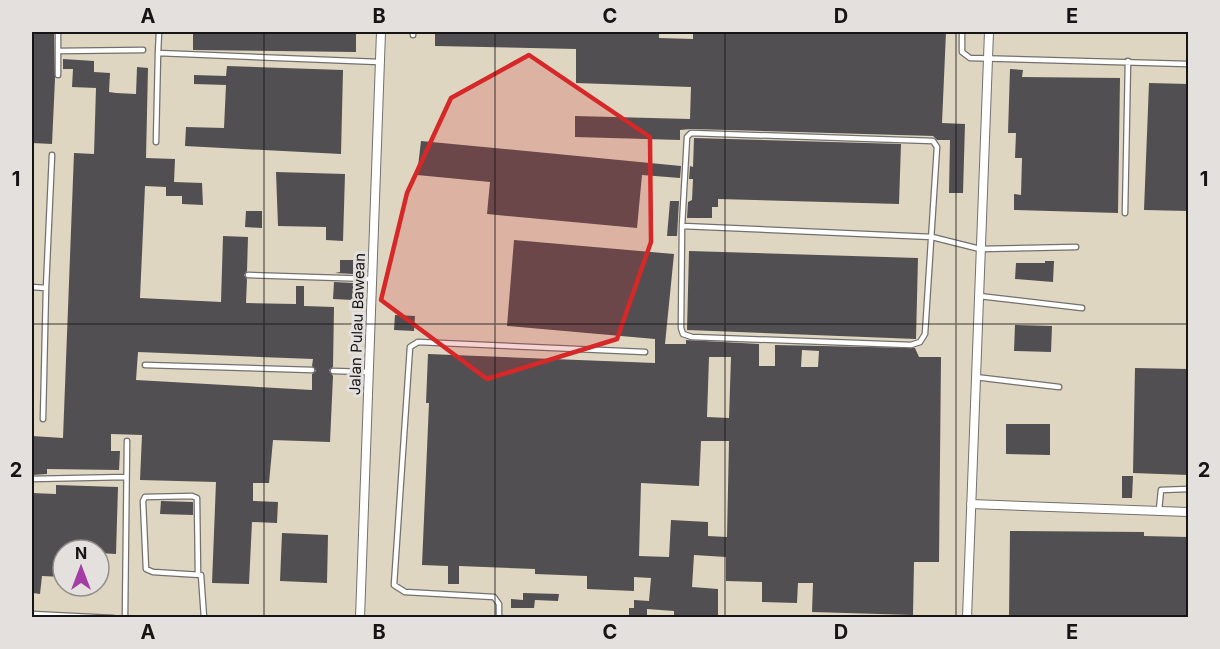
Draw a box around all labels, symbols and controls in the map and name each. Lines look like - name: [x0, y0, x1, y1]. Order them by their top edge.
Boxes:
- text: A: [141, 4, 156, 28]
- text: B: [372, 4, 386, 28]
- text: C: [603, 4, 617, 28]
- text: D: [834, 4, 848, 28]
- text: E: [1066, 4, 1078, 28]
- text: 1: [12, 167, 20, 191]
- text: 1: [1200, 167, 1208, 191]
- street label: Jalan Pulau Bawean: [345, 253, 369, 395]
- text: 2: [10, 458, 22, 482]
- text: 2: [1198, 458, 1210, 482]
- north arrow: [51, 538, 111, 598]
- text: N: [75, 543, 87, 563]
- text: A: [141, 620, 156, 644]
- text: B: [372, 620, 386, 644]
- text: C: [603, 620, 617, 644]
- text: D: [834, 620, 848, 644]
- text: E: [1066, 620, 1078, 644]

